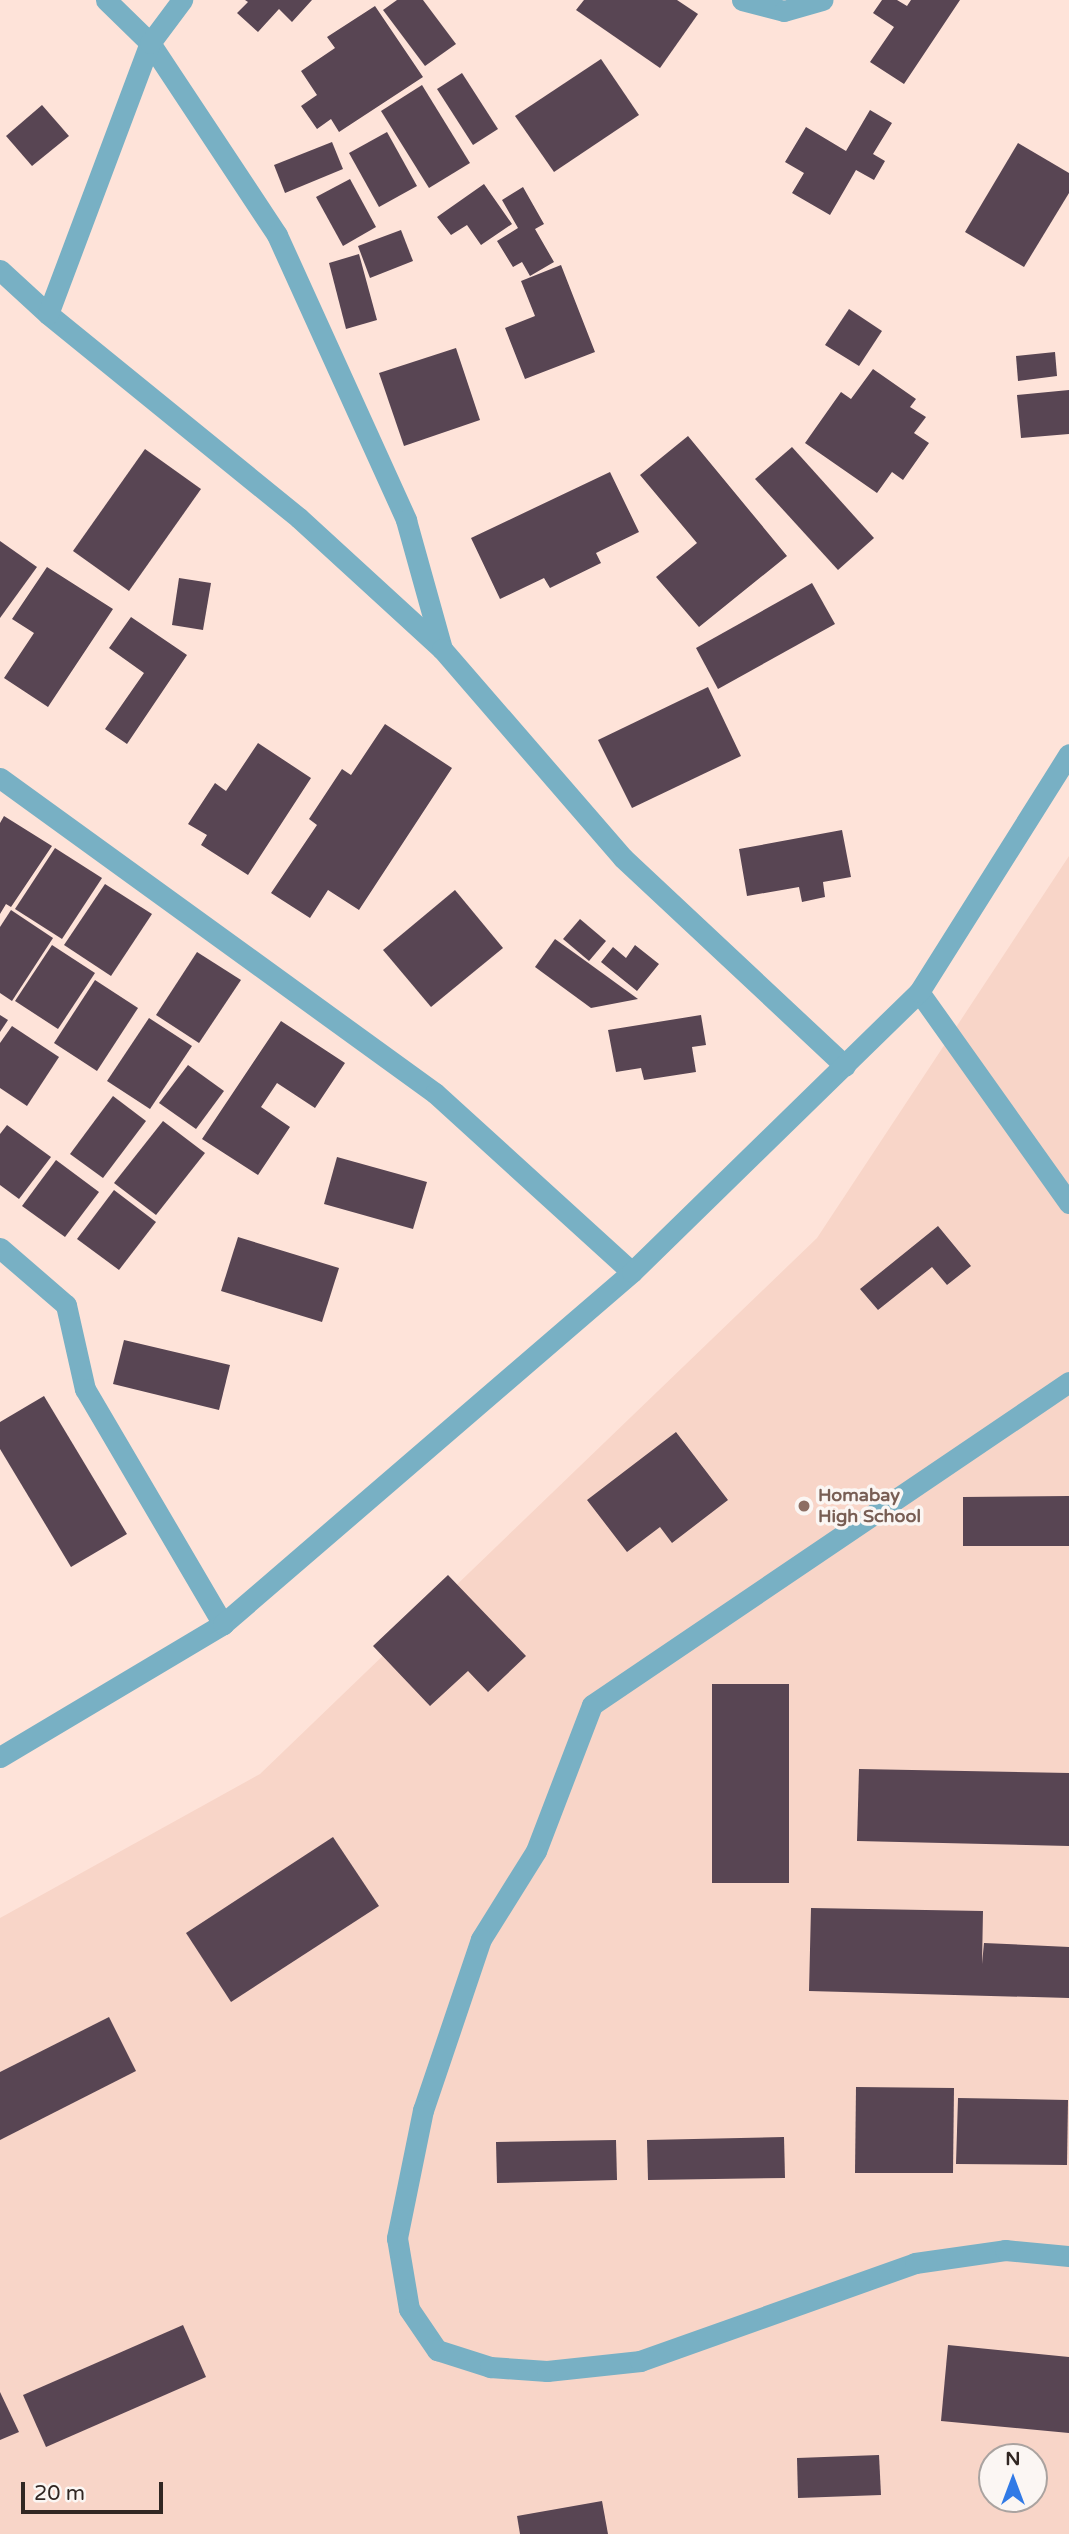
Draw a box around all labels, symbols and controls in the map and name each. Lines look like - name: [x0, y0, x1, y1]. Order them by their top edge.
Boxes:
- place label: Homabay High School: [818, 1485, 921, 1528]
- marker: Homabay High School: [796, 1498, 812, 1514]
- north arrow: [978, 2443, 1048, 2513]
- text: N: [1005, 2448, 1021, 2470]
- scale bar: [24, 2468, 166, 2512]
- text: 20 m: [34, 2481, 85, 2506]

